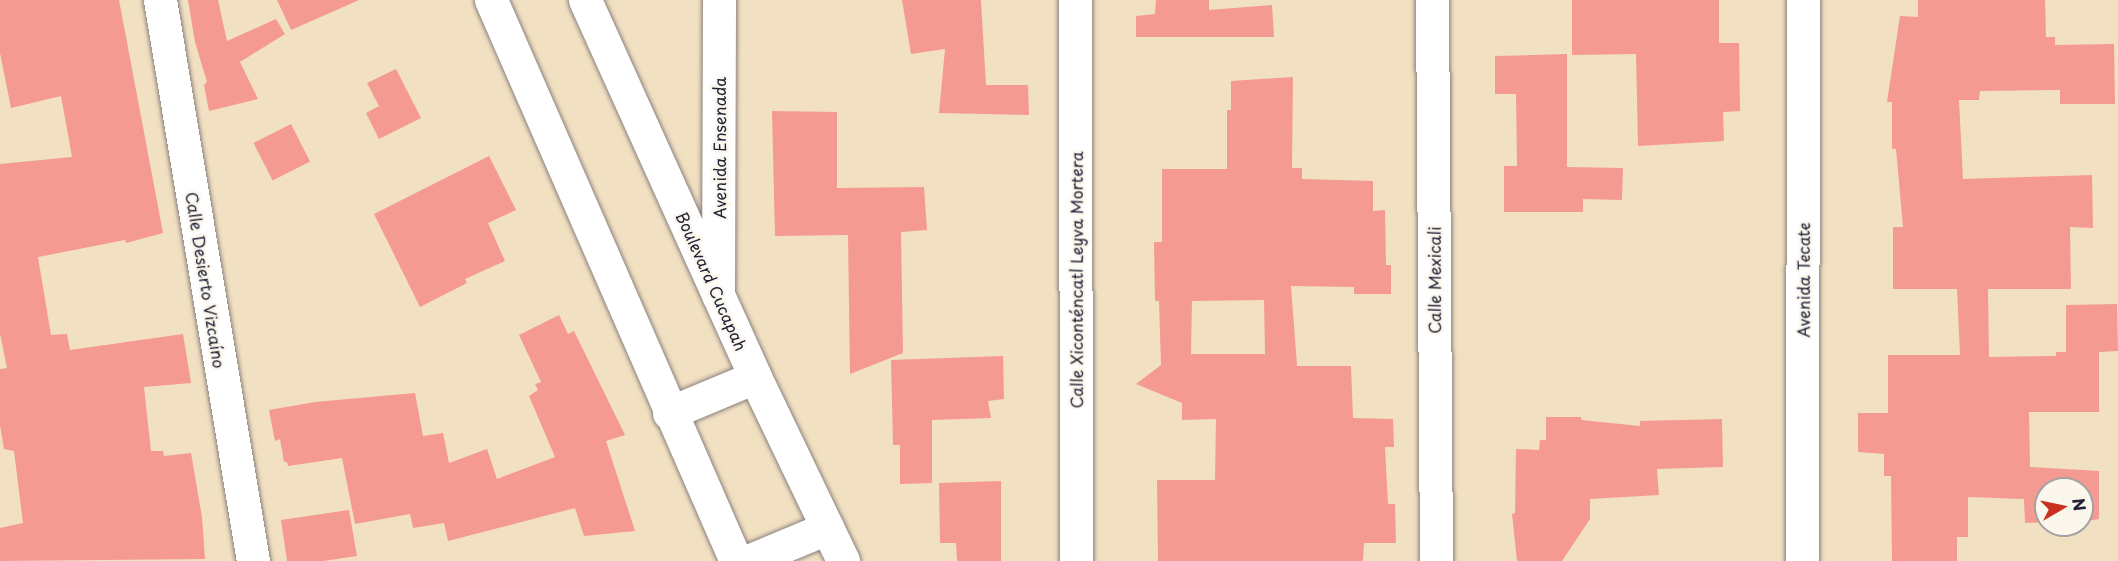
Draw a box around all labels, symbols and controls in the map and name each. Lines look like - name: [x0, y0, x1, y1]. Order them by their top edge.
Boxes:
- street label: Avenida Ensenada: [709, 77, 729, 219]
- street label: Calle Xiconténcatl Leyva Mortera: [1066, 151, 1086, 409]
- street label: Calle Desierto Vizcaíno: [183, 191, 229, 369]
- street label: Boulevard Cucapah: [673, 209, 751, 353]
- street label: Avenida Tecate: [1793, 222, 1813, 338]
- street label: Calle Mexicali: [1424, 226, 1444, 334]
- north arrow: [2034, 477, 2094, 537]
- text: N: [2067, 496, 2093, 513]

